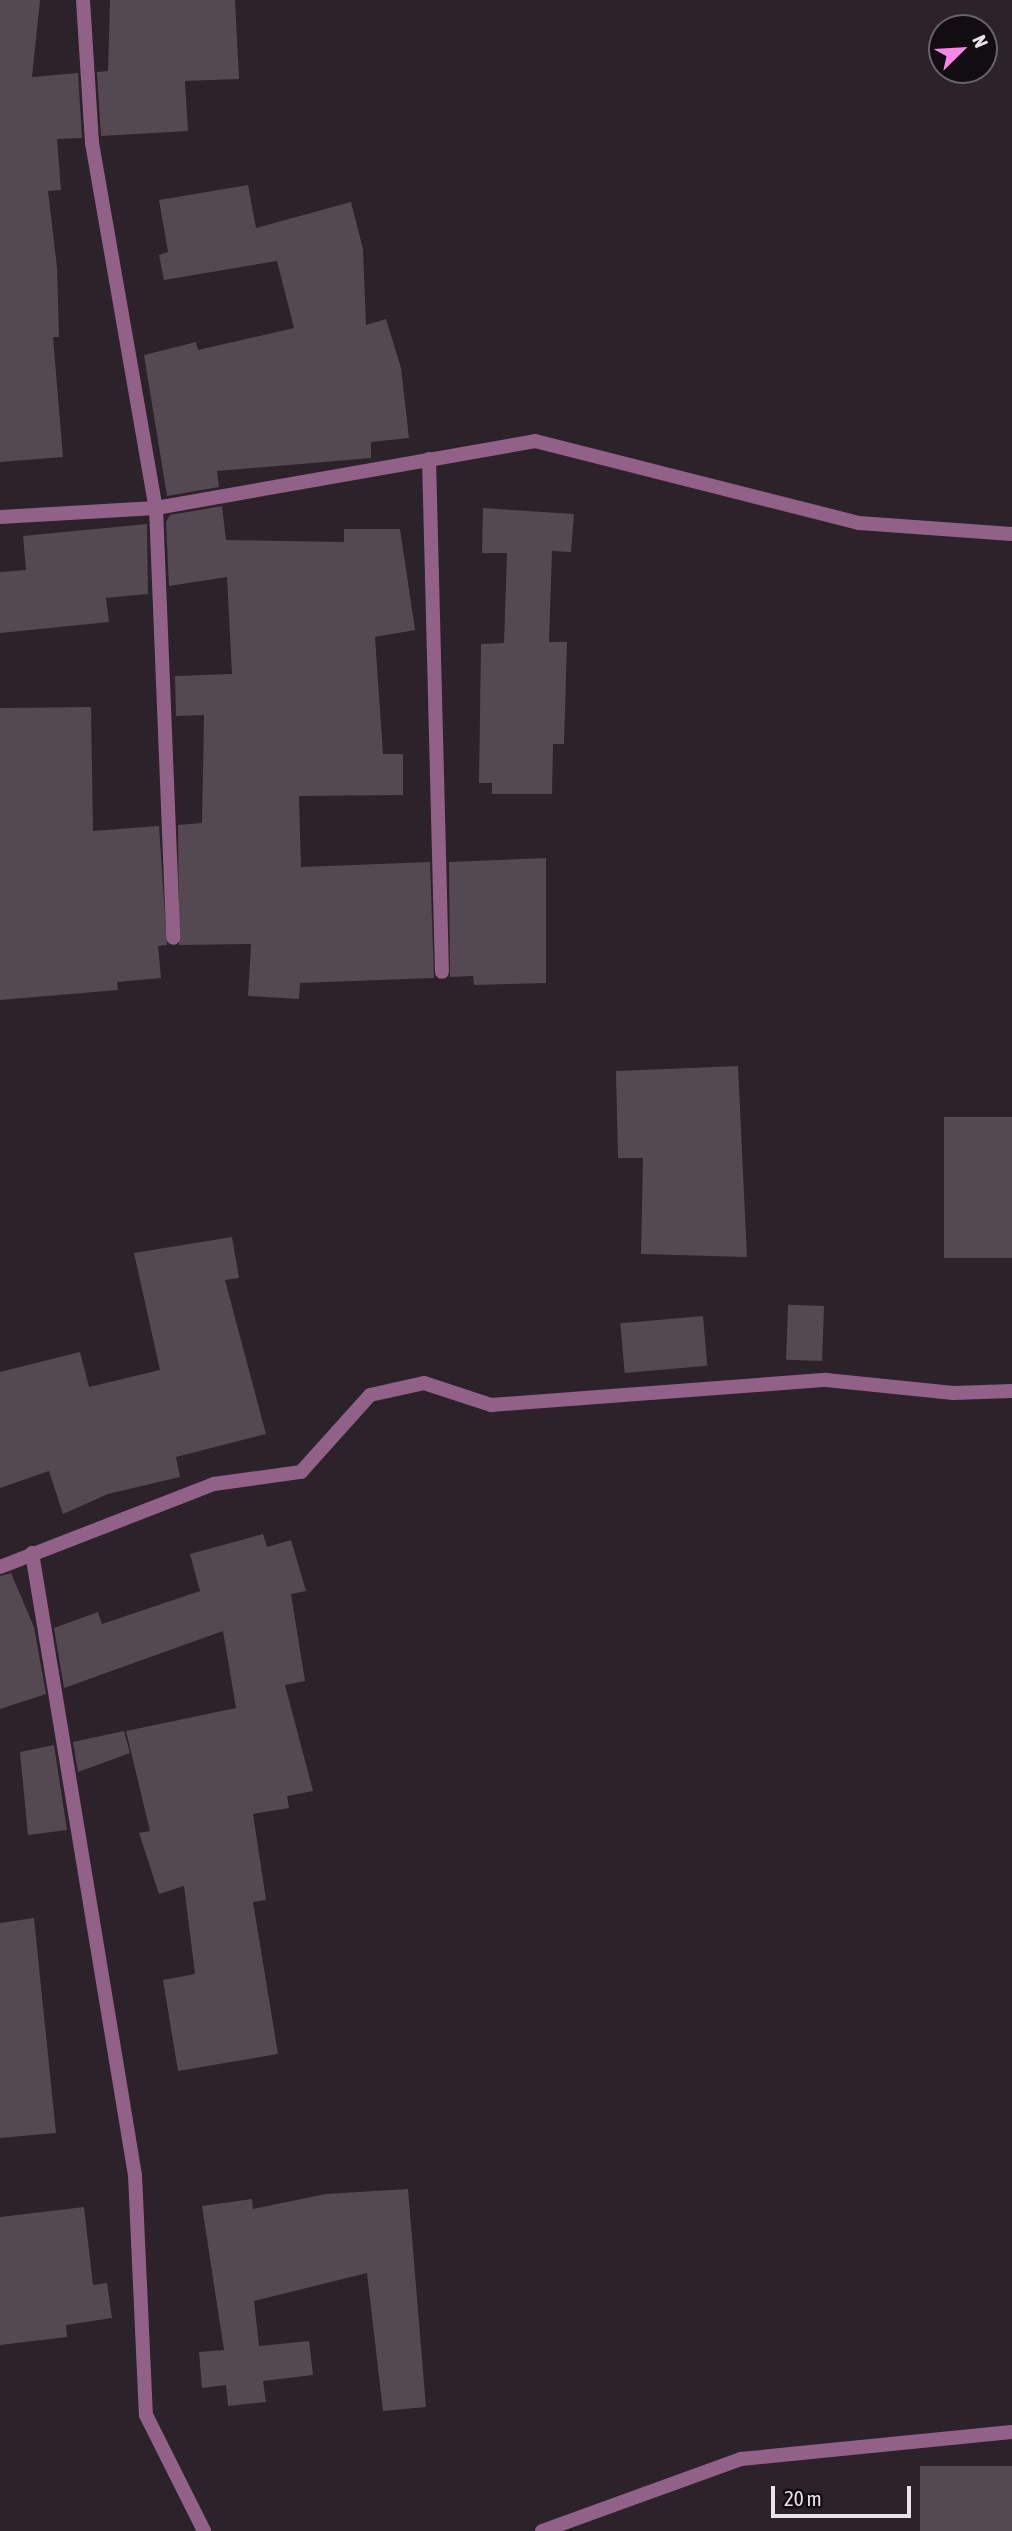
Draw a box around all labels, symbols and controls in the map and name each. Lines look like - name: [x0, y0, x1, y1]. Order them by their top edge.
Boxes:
- north arrow: [928, 14, 998, 84]
- text: N: [968, 32, 993, 51]
- scale bar: [774, 2472, 914, 2516]
- text: 20 m: [784, 2486, 822, 2510]

